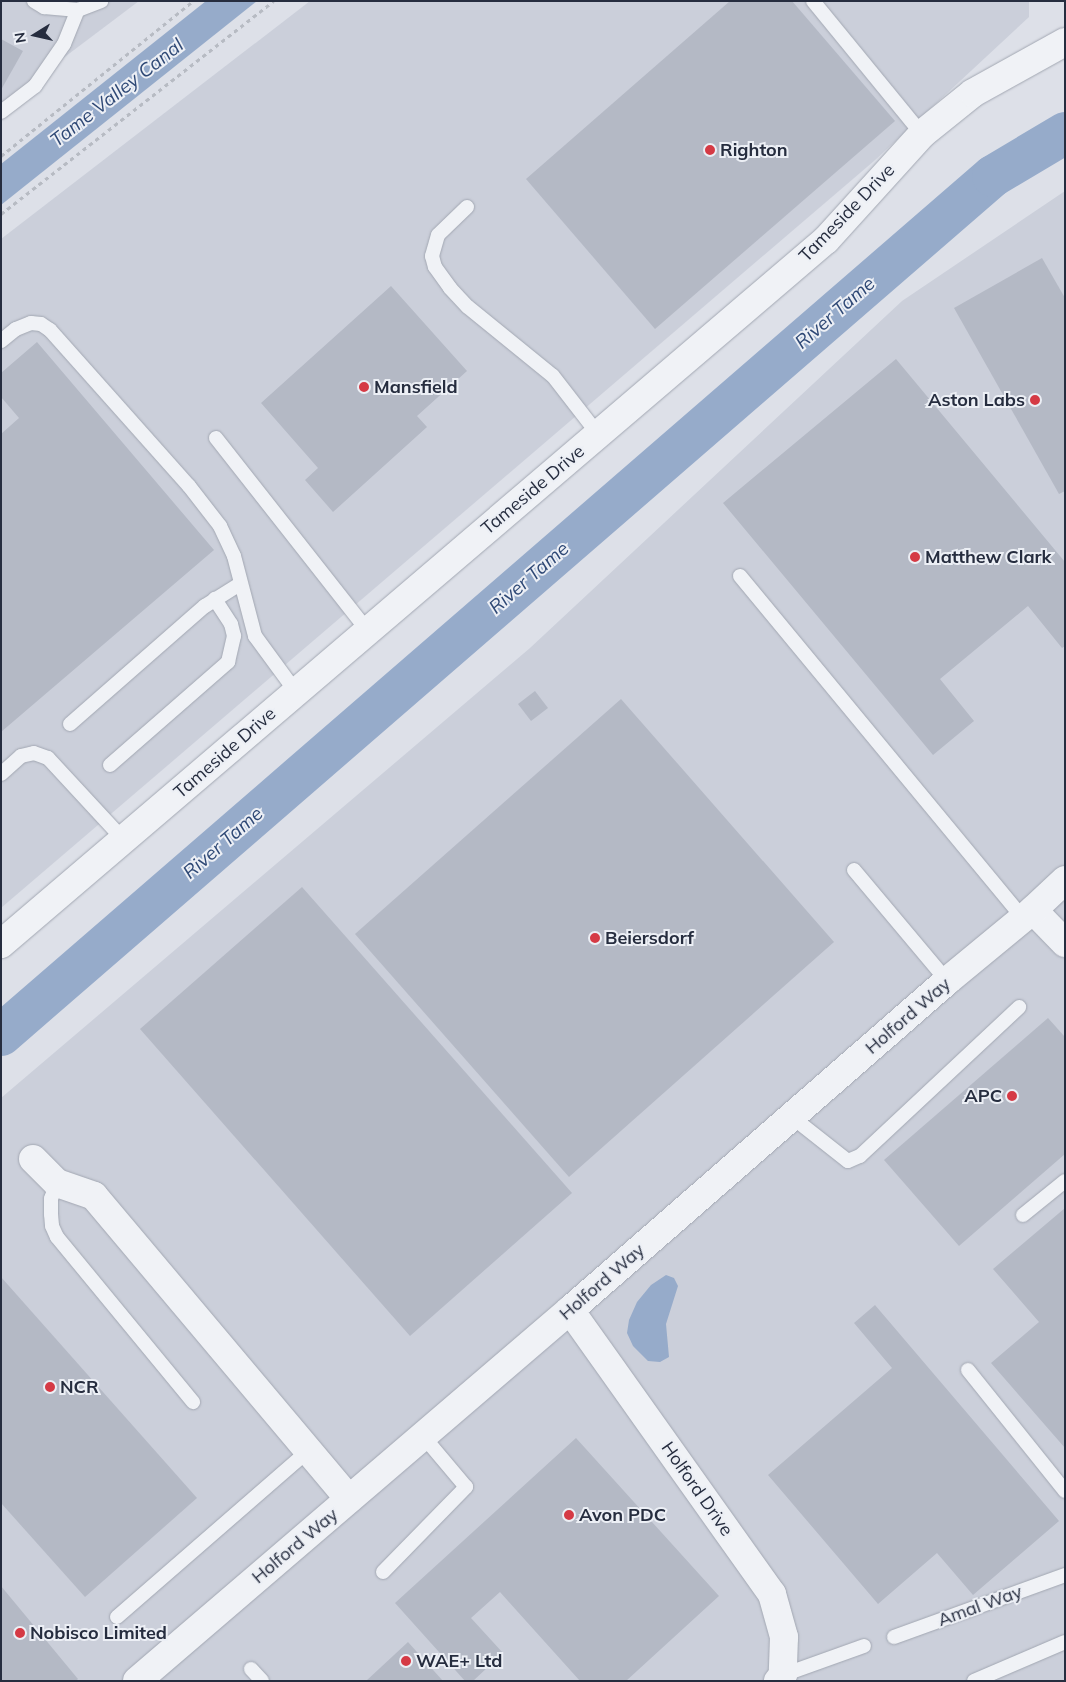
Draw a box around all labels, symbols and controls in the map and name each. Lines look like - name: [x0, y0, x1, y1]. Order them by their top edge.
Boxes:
- north arrow: [10, 10, 60, 60]
- text: N: [10, 31, 30, 44]
- water label: Tame Valley Canal: [46, 34, 188, 152]
- place label: Righton: [720, 139, 788, 161]
- marker: Righton: [704, 144, 716, 156]
- street label: Tameside Drive: [795, 160, 899, 266]
- water label: River Tame: [790, 272, 880, 354]
- place label: Mansfield: [374, 376, 458, 398]
- marker: Mansfield: [358, 381, 370, 393]
- place label: Aston Labs: [928, 389, 1025, 411]
- marker: Aston Labs: [1029, 394, 1041, 406]
- street label: Tameside Drive: [477, 441, 589, 539]
- water label: River Tame: [484, 537, 574, 619]
- place label: Matthew Clark: [925, 546, 1052, 568]
- marker: Matthew Clark: [909, 551, 921, 563]
- street label: Tameside Drive: [170, 703, 280, 803]
- water label: River Tame: [178, 802, 268, 884]
- place label: Beiersdorf: [605, 927, 694, 949]
- marker: Beiersdorf: [589, 932, 601, 944]
- street label: Holford Way: [861, 973, 955, 1059]
- place label: APC: [964, 1085, 1002, 1107]
- marker: APC: [1006, 1090, 1018, 1102]
- street label: Holford Way: [555, 1239, 649, 1325]
- place label: NCR: [60, 1376, 99, 1398]
- marker: NCR: [44, 1381, 56, 1393]
- street label: Holford Drive: [657, 1438, 737, 1540]
- street label: Holford Way: [248, 1504, 342, 1588]
- place label: Avon PDC: [579, 1504, 666, 1526]
- marker: Avon PDC: [563, 1509, 575, 1521]
- street label: Amal Way: [935, 1581, 1025, 1631]
- place label: Nobisco Limited: [30, 1622, 167, 1644]
- marker: Nobisco Limited: [14, 1627, 26, 1639]
- place label: WAE+ Ltd: [416, 1650, 502, 1672]
- marker: WAE+ Ltd: [400, 1655, 412, 1667]

